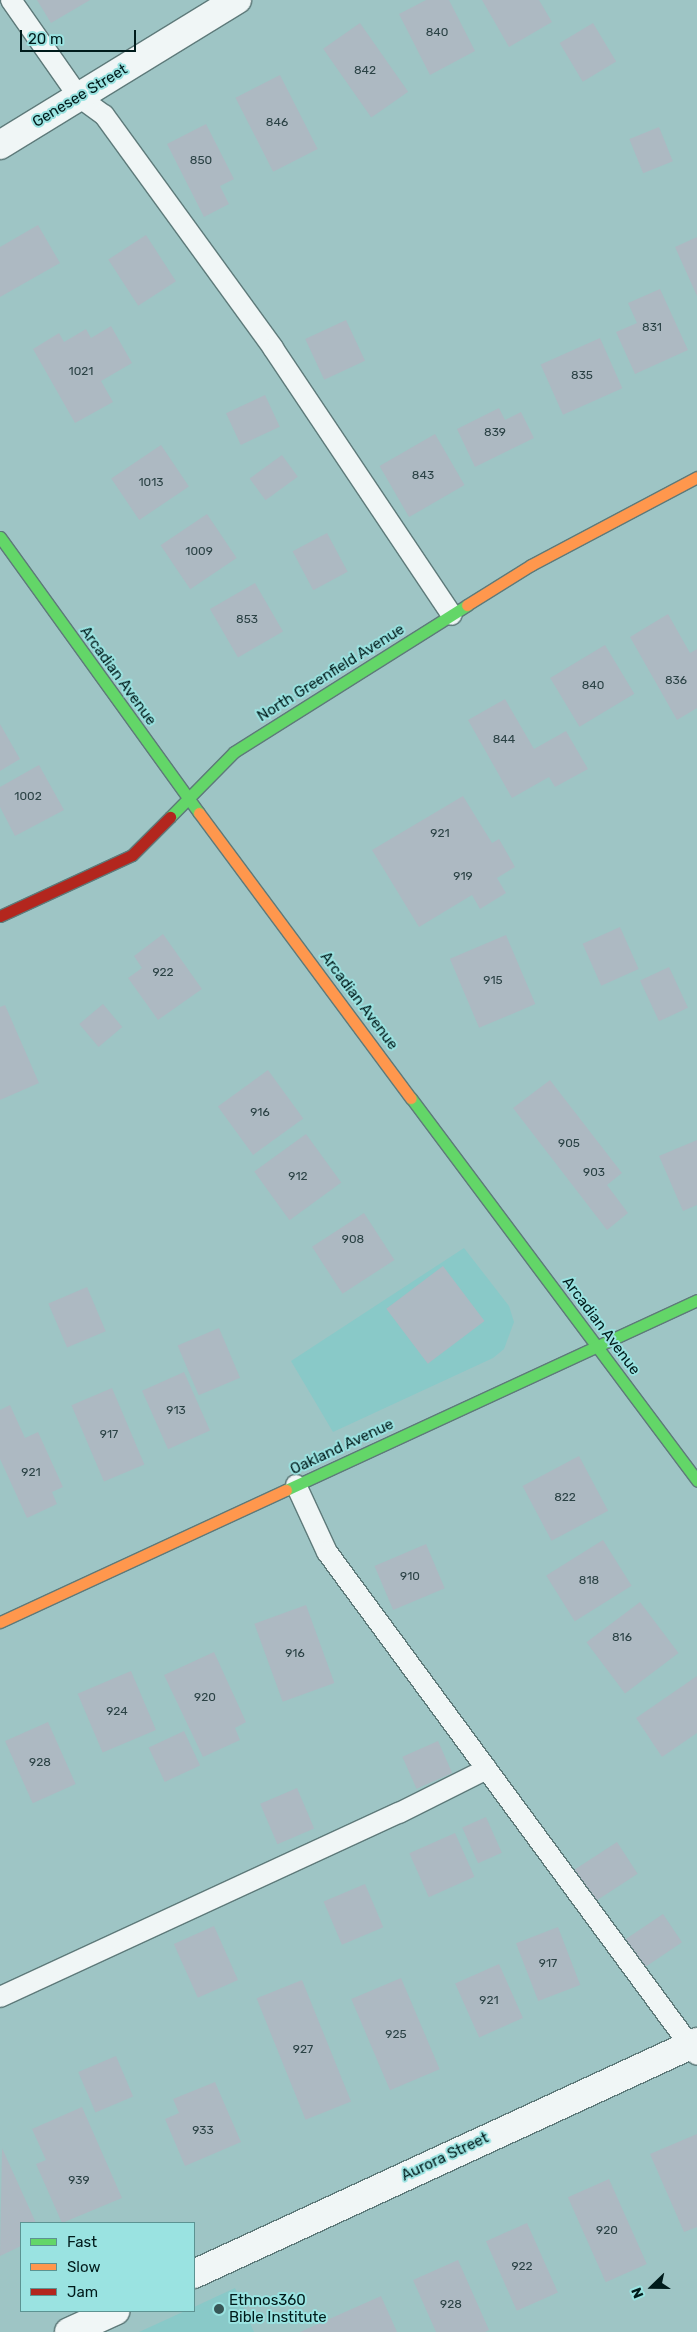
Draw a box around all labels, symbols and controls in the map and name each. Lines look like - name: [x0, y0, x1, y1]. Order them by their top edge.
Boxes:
- scale bar: [22, 20, 139, 52]
- house number: 840: [426, 26, 448, 40]
- text: 20 m: [28, 30, 63, 48]
- street label: Genesee Street: [29, 61, 131, 131]
- house number: 842: [354, 64, 376, 78]
- house number: 846: [266, 116, 288, 130]
- house number: 850: [190, 154, 212, 168]
- house number: 831: [642, 321, 662, 335]
- house number: 1021: [69, 365, 93, 379]
- house number: 835: [571, 369, 593, 383]
- house number: 839: [484, 426, 506, 440]
- house number: 843: [412, 469, 434, 483]
- house number: 1013: [138, 476, 164, 490]
- house number: 1009: [185, 545, 213, 559]
- house number: 853: [236, 613, 258, 627]
- street label: North Greenfield Avenue: [254, 620, 408, 726]
- street label: Arcadian Avenue: [76, 623, 160, 729]
- house number: 836: [665, 674, 687, 688]
- house number: 840: [582, 679, 604, 693]
- house number: 844: [493, 733, 515, 747]
- house number: 1002: [14, 790, 42, 804]
- house number: 921: [430, 827, 450, 841]
- house number: 919: [453, 870, 473, 884]
- street label: Arcadian Avenue: [316, 948, 402, 1054]
- house number: 922: [152, 966, 174, 980]
- house number: 915: [483, 974, 503, 988]
- house number: 916: [250, 1106, 270, 1120]
- house number: 905: [558, 1137, 580, 1151]
- house number: 903: [583, 1166, 605, 1180]
- house number: 912: [288, 1170, 308, 1184]
- house number: 908: [342, 1233, 364, 1247]
- street label: Arcadian Avenue: [558, 1273, 644, 1379]
- house number: 913: [166, 1404, 186, 1418]
- street label: Oakland Avenue: [287, 1415, 397, 1479]
- house number: 917: [100, 1428, 118, 1442]
- house number: 921: [21, 1466, 41, 1480]
- house number: 822: [554, 1491, 576, 1505]
- house number: 910: [400, 1570, 420, 1584]
- house number: 818: [579, 1574, 599, 1588]
- house number: 816: [612, 1631, 632, 1645]
- house number: 916: [285, 1647, 305, 1661]
- house number: 920: [194, 1691, 216, 1705]
- house number: 924: [106, 1705, 128, 1719]
- house number: 928: [29, 1756, 51, 1770]
- house number: 917: [539, 1957, 557, 1971]
- house number: 921: [479, 1994, 499, 2008]
- house number: 925: [385, 2028, 407, 2042]
- house number: 927: [293, 2043, 313, 2057]
- house number: 933: [192, 2124, 214, 2138]
- street label: Aurora Street: [399, 2129, 491, 2185]
- house number: 939: [68, 2174, 90, 2188]
- legend: [20, 2222, 195, 2312]
- house number: 920: [596, 2224, 618, 2238]
- text: Fast: [67, 2233, 97, 2251]
- text: Slow: [67, 2258, 100, 2276]
- house number: 922: [511, 2260, 533, 2274]
- north arrow: [627, 2262, 677, 2312]
- text: Jam: [67, 2283, 98, 2301]
- text: N: [628, 2285, 647, 2301]
- place label: Ethnos360 Bible Institute: [229, 2291, 327, 2326]
- house number: 928: [440, 2298, 462, 2312]
- marker: Ethnos360 Bible Institute: [213, 2303, 225, 2315]

